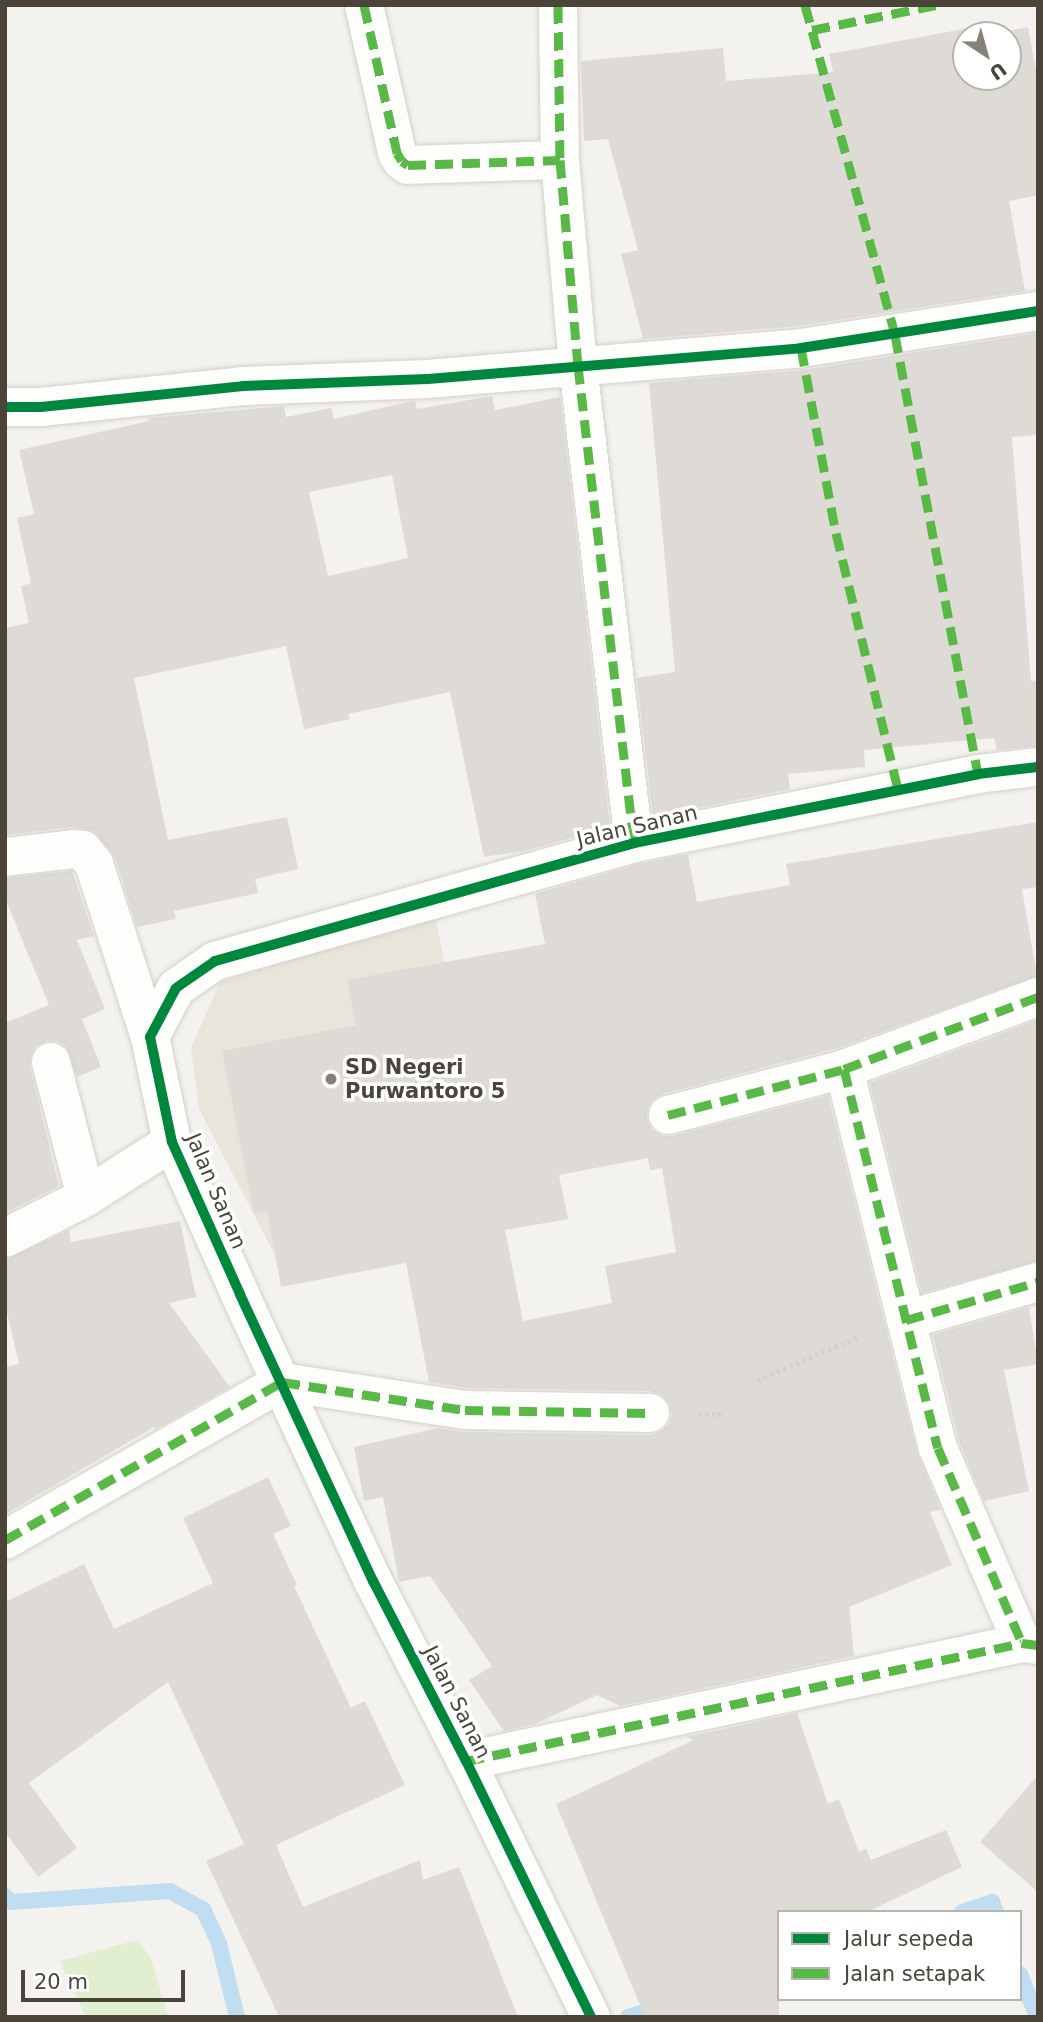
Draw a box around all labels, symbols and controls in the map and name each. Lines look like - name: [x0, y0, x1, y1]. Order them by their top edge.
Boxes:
- north arrow: [952, 21, 1022, 91]
- text: U: [985, 58, 1011, 85]
- street label: Jalan Sanan: [574, 800, 700, 852]
- place label: SD Negeri Purwantoro 5: [345, 1054, 505, 1104]
- marker: SD Negeri Purwantoro 5: [323, 1071, 339, 1087]
- street label: Jalan Sanan: [180, 1129, 252, 1253]
- street label: Jalan Sanan: [418, 1641, 496, 1763]
- legend: [777, 1910, 1022, 2001]
- text: Jalur sepeda: [844, 1927, 974, 1951]
- scale bar: [24, 1955, 189, 1999]
- text: Jalan setapak: [844, 1962, 985, 1986]
- text: 20 m: [34, 1970, 88, 1994]

